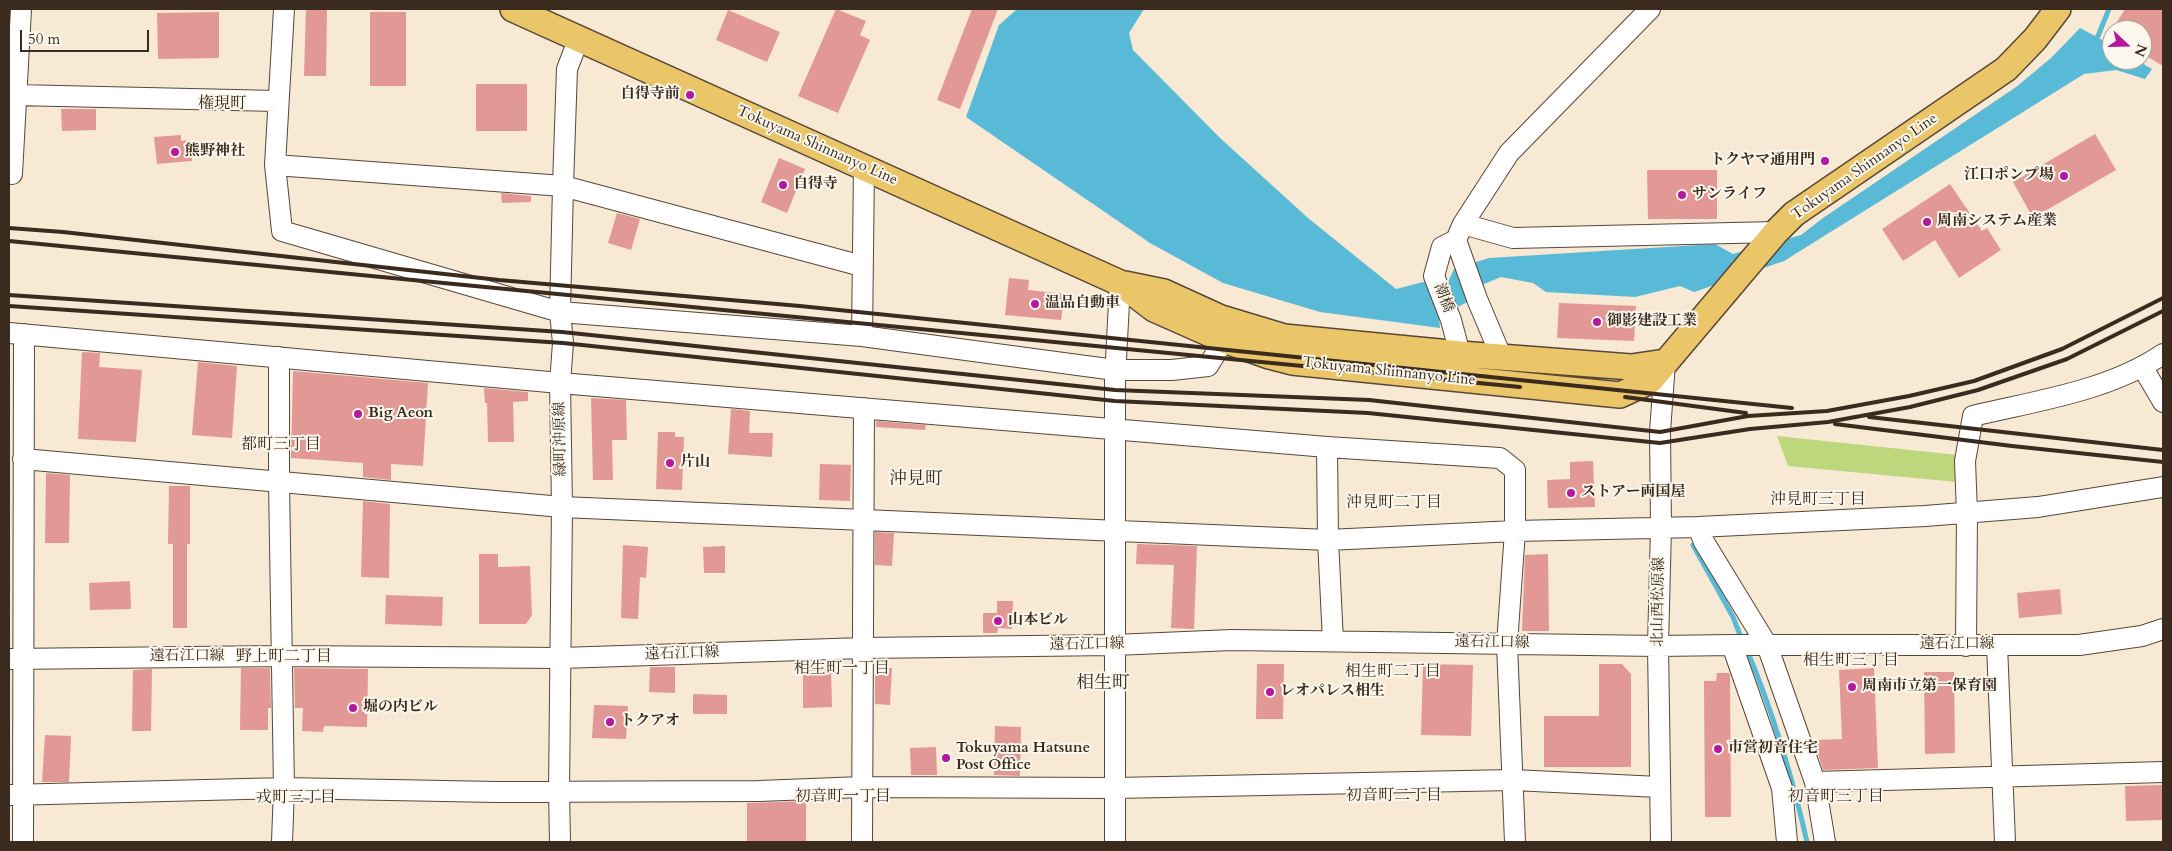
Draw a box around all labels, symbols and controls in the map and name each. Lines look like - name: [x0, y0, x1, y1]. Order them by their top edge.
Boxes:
- scale bar: [22, 20, 151, 52]
- north arrow: [2102, 20, 2152, 70]
- text: 50 m: [28, 29, 60, 49]
- text: N: [2129, 41, 2152, 59]
- place label: 自得寺前: [620, 86, 680, 104]
- marker: 自得寺前: [684, 89, 696, 101]
- district label: 権現町: [198, 94, 246, 114]
- street label: Tokuyama Shinnanyo Line: [734, 102, 900, 190]
- street label: Tokuyama Shinnanyo Line: [1789, 110, 1941, 224]
- place label: 熊野神社: [185, 143, 245, 161]
- marker: 熊野神社: [169, 146, 181, 158]
- place label: トクヤマ通用門: [1710, 152, 1815, 170]
- marker: トクヤマ通用門: [1819, 155, 1831, 167]
- place label: 江口ポンプ場: [1964, 167, 2054, 185]
- marker: 江口ポンプ場: [2058, 170, 2070, 182]
- place label: 自得寺: [793, 176, 838, 194]
- marker: 自得寺: [777, 179, 789, 191]
- place label: サンライフ: [1692, 186, 1767, 204]
- marker: サンライフ: [1676, 189, 1688, 201]
- place label: 周南システム産業: [1937, 213, 2057, 231]
- marker: 周南システム産業: [1921, 216, 1933, 228]
- street label: 潮橋: [1429, 281, 1457, 315]
- place label: 温品自動車: [1045, 295, 1120, 313]
- marker: 温品自動車: [1029, 298, 1041, 310]
- place label: 御影建設工業: [1607, 313, 1697, 331]
- marker: 御影建設工業: [1591, 316, 1603, 328]
- street label: Tokuyama Shinnanyo Line: [1302, 354, 1476, 390]
- street label: 緑町沖原線: [551, 401, 571, 477]
- place label: Big Aeon: [368, 405, 433, 423]
- marker: Big Aeon: [352, 408, 364, 420]
- district label: 都町三丁目: [241, 435, 321, 455]
- place label: 片山: [680, 454, 710, 472]
- marker: 片山: [664, 457, 676, 469]
- district label: 沖見町: [889, 469, 943, 491]
- place label: ストアー両国屋: [1581, 484, 1686, 502]
- marker: ストアー両国屋: [1565, 487, 1577, 499]
- district label: 沖見町三丁目: [1770, 490, 1866, 510]
- district label: 沖見町二丁目: [1346, 493, 1442, 513]
- street label: 北山西松原線: [1649, 557, 1669, 647]
- place label: 山本ビル: [1008, 612, 1068, 630]
- marker: 山本ビル: [992, 615, 1004, 627]
- street label: 遠石江口線: [1454, 633, 1530, 653]
- street label: 遠石江口線: [1049, 635, 1125, 655]
- street label: 遠石江口線: [1920, 636, 1994, 654]
- street label: 遠石江口線: [644, 644, 720, 664]
- district label: 野上町二丁目: [236, 647, 332, 667]
- street label: 遠石江口線: [150, 648, 224, 666]
- district label: 相生町三丁目: [1803, 651, 1899, 671]
- district label: 相生町一丁目: [794, 659, 890, 679]
- district label: 相生町二丁目: [1345, 662, 1441, 682]
- district label: 相生町: [1076, 673, 1130, 695]
- place label: 周南市立第一保育園: [1862, 678, 1997, 696]
- marker: 周南市立第一保育園: [1846, 681, 1858, 693]
- place label: レオパレス相生: [1280, 683, 1385, 701]
- marker: レオパレス相生: [1264, 686, 1276, 698]
- place label: 堀の内ビル: [363, 699, 438, 717]
- marker: 堀の内ビル: [347, 702, 359, 714]
- place label: トクアオ: [620, 713, 680, 731]
- marker: トクアオ: [604, 716, 616, 728]
- place label: Tokuyama Hatsune Post Office: [956, 740, 1090, 775]
- place label: 市営初音住宅: [1728, 740, 1818, 758]
- marker: 市営初音住宅: [1712, 743, 1724, 755]
- marker: Tokuyama Hatsune Post Office: [940, 752, 952, 764]
- district label: 初音町二丁目: [1346, 786, 1442, 806]
- district label: 初音町一丁目: [795, 787, 891, 807]
- district label: 初音町三丁目: [1788, 787, 1884, 807]
- district label: 戎町三丁目: [256, 788, 336, 808]

